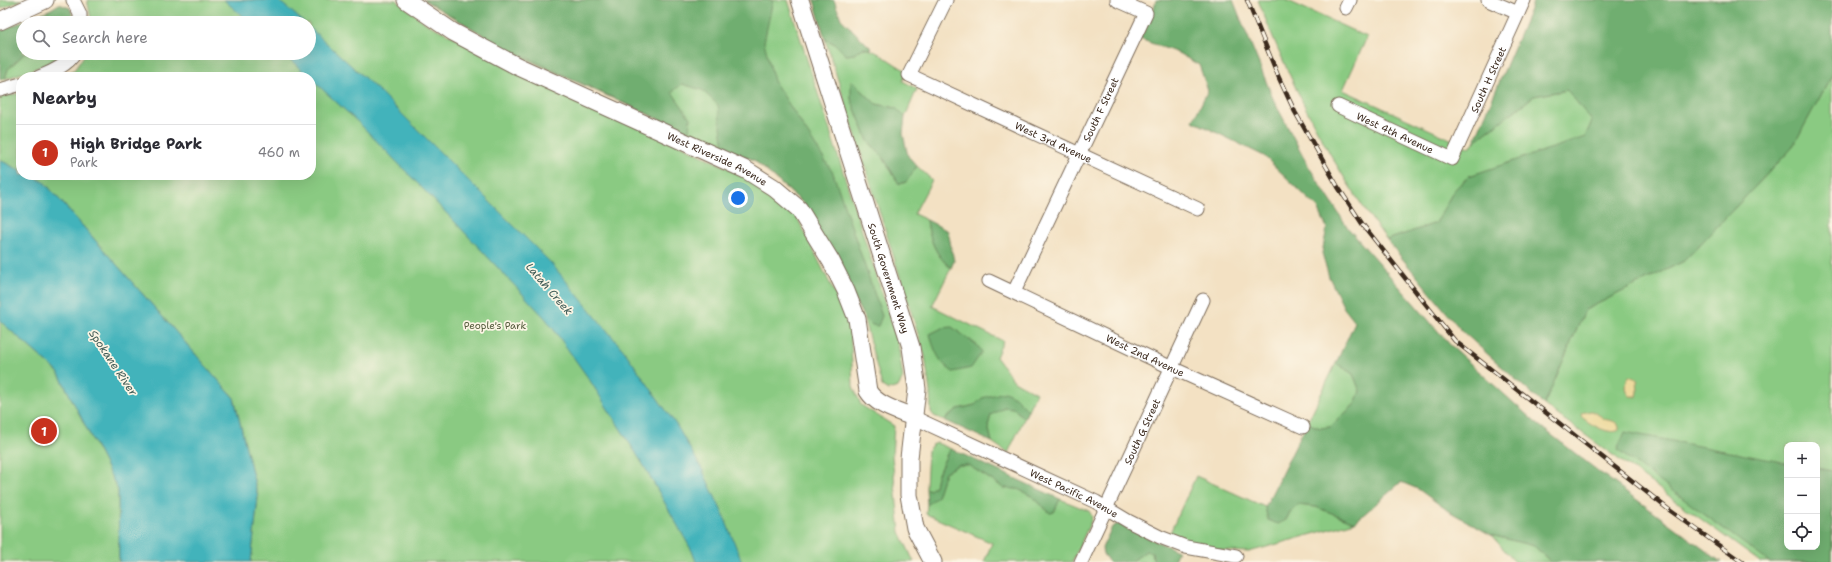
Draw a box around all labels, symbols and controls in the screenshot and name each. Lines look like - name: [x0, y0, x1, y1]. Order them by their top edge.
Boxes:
- search box: [16, 16, 316, 60]
- icon: search: [30, 27, 52, 49]
- text: Search here: [62, 28, 148, 48]
- street label: South H Street: [1467, 44, 1509, 115]
- street label: South F Street: [1080, 75, 1121, 144]
- text: Nearby: [32, 87, 97, 109]
- street label: West 4th Avenue: [1355, 109, 1436, 156]
- street label: West 3rd Avenue: [1013, 119, 1094, 166]
- street label: West Riverside Avenue: [665, 129, 770, 189]
- text: High Bridge Park: [70, 134, 202, 154]
- text: 1: [42, 144, 48, 161]
- text: 460 m: [258, 144, 300, 161]
- text: Park: [70, 154, 98, 171]
- your location: [728, 188, 748, 208]
- street label: South Government Way: [865, 221, 913, 335]
- water label: Latah Creek: [522, 260, 576, 319]
- park label: People's Park: [464, 319, 526, 332]
- water label: Spokane River: [85, 327, 141, 400]
- street label: West 2nd Avenue: [1104, 331, 1187, 379]
- street label: South G Street: [1121, 396, 1163, 467]
- pin: 1: [31, 416, 57, 446]
- map controls: [1784, 442, 1820, 550]
- button: +: [1784, 442, 1820, 478]
- street label: West Pacific Avenue: [1028, 466, 1121, 520]
- button: −: [1784, 478, 1820, 514]
- button: locate: [1784, 514, 1820, 550]

